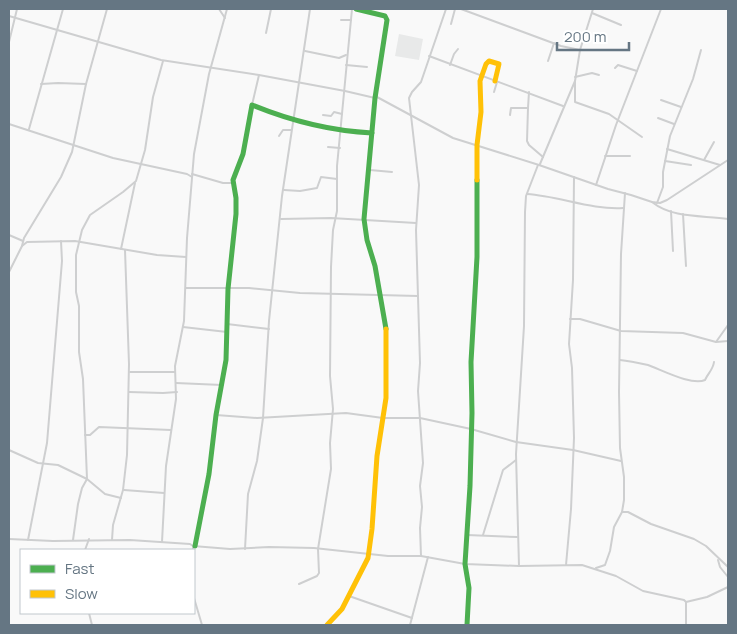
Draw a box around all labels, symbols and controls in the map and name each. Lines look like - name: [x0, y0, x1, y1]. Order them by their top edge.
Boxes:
- scale bar: [557, 20, 630, 52]
- text: 200 m: [564, 26, 607, 47]
- legend: [20, 549, 195, 614]
- text: Fast: [65, 558, 94, 579]
- text: Slow: [65, 583, 98, 604]

